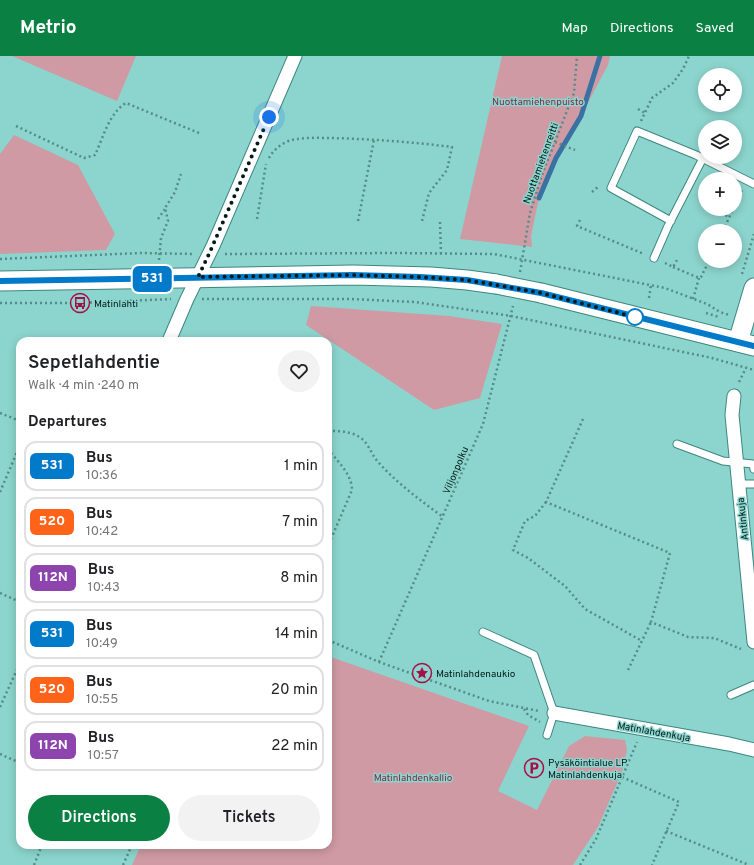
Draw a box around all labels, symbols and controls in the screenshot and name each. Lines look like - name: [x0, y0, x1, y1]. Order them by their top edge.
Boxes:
- text: Metrio: [20, 16, 77, 40]
- text: Map: [562, 20, 588, 37]
- text: Directions: [610, 20, 674, 37]
- text: Saved: [696, 20, 734, 37]
- map controls: [698, 68, 742, 268]
- button: locate: [698, 68, 742, 112]
- park label: Nuottamiehenpuisto: [492, 96, 584, 109]
- your location: [259, 107, 279, 127]
- button: layers: [698, 120, 742, 164]
- street label: Nuottamiehenreitti: [521, 121, 562, 206]
- button: +: [698, 172, 742, 216]
- button: −: [698, 224, 742, 268]
- line badge: 531: [129, 266, 175, 292]
- text: 531: [141, 270, 163, 287]
- bus stop icon: Matinlahti: [69, 292, 91, 314]
- place label: Matinlahti: [94, 298, 138, 311]
- unlabelled marker: [626, 308, 644, 326]
- button: heart: [278, 350, 320, 392]
- text: Sepetlahdentie: [28, 351, 160, 375]
- text: Walk · 4 min · 240 m: [28, 378, 139, 394]
- text: Departures: [28, 413, 107, 432]
- street label: Viljonpolku: [441, 445, 472, 496]
- text: Bus: [86, 449, 113, 468]
- text: 531: [41, 457, 63, 474]
- text: 1 min: [284, 457, 318, 476]
- text: 10:36: [86, 468, 118, 484]
- street label: Antinkuja: [735, 497, 752, 541]
- text: Bus: [86, 505, 113, 524]
- text: 520: [39, 513, 65, 530]
- text: 7 min: [282, 513, 318, 532]
- text: 10:42: [86, 524, 118, 540]
- text: Bus: [88, 561, 114, 580]
- text: 112N: [38, 569, 68, 586]
- text: 8 min: [280, 569, 318, 588]
- text: 10:43: [88, 580, 120, 596]
- text: Bus: [86, 617, 113, 636]
- text: 531: [41, 625, 63, 642]
- text: 14 min: [275, 625, 318, 644]
- text: 10:49: [86, 636, 118, 652]
- place icon: Matinlahdenaukio: [411, 662, 433, 684]
- place label: Matinlahdenaukio: [436, 668, 516, 681]
- text: Bus: [86, 673, 113, 692]
- text: 520: [39, 681, 65, 698]
- text: 20 min: [271, 681, 318, 700]
- text: 10:55: [86, 692, 118, 708]
- street label: Matinlahdenkuja: [616, 720, 691, 745]
- text: Bus: [88, 729, 114, 748]
- text: 112N: [38, 737, 68, 754]
- text: 22 min: [271, 737, 318, 756]
- text: 10:57: [88, 748, 119, 764]
- parking icon: Pysäköintialue LP Matinlahdenkuja: [523, 757, 545, 779]
- place label: Pysäköintialue LP Matinlahdenkuja: [548, 757, 627, 782]
- park label: Matinlahdenkallio: [374, 772, 453, 785]
- button: Directions: [28, 795, 170, 841]
- button: Tickets: [178, 795, 320, 841]

